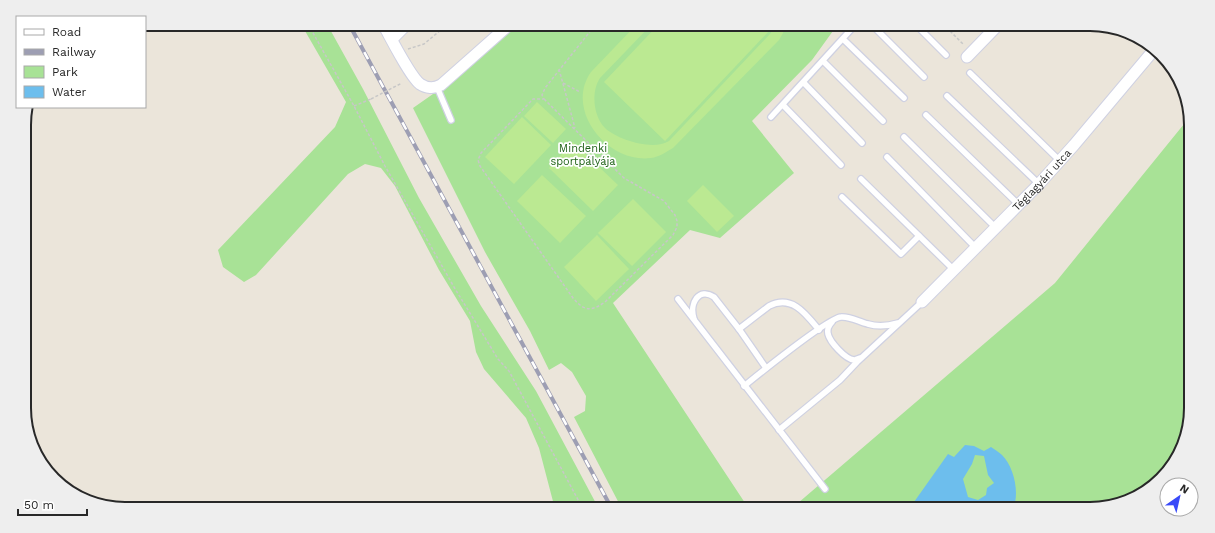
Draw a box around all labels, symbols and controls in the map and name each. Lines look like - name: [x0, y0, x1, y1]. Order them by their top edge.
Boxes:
- legend: [16, 16, 146, 108]
- text: Road: [52, 25, 81, 39]
- text: Railway: [52, 45, 97, 59]
- text: Park: [52, 65, 78, 79]
- text: Water: [52, 85, 87, 99]
- park label: Mindenki sportpályája: [550, 142, 616, 168]
- street label: Téglagyári utca: [1010, 146, 1074, 214]
- north arrow: [1159, 477, 1199, 517]
- text: N: [1177, 481, 1191, 497]
- scale bar: [18, 491, 87, 517]
- text: 50 m: [24, 498, 54, 512]

